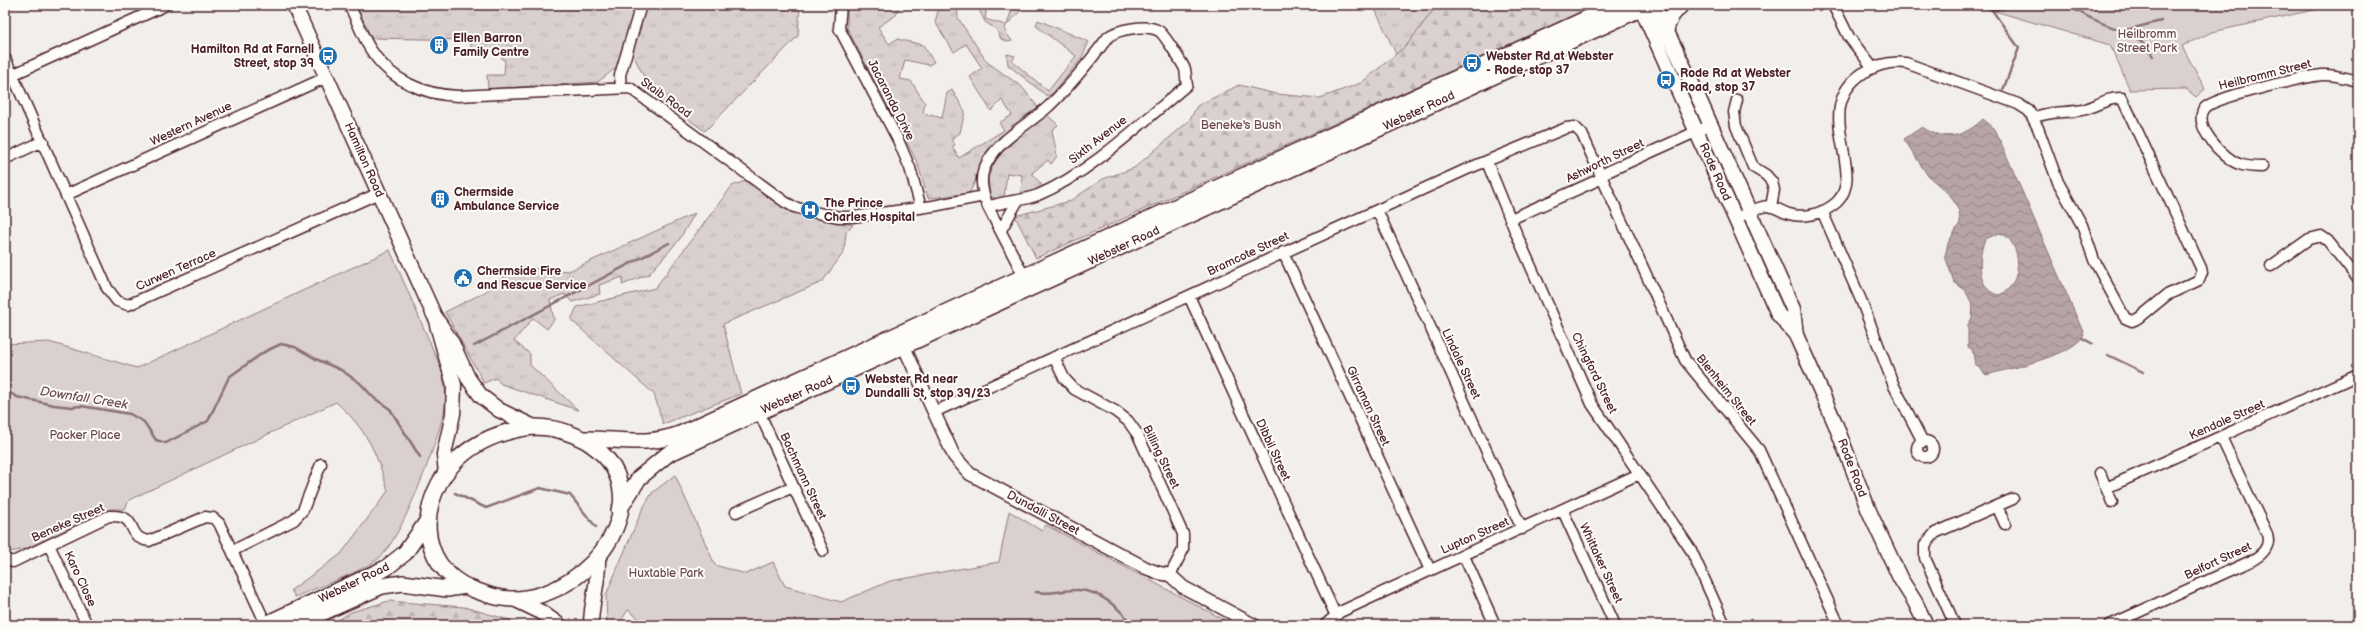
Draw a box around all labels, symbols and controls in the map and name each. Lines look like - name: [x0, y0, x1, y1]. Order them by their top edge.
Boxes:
- park label: Heilbromm Street Park: [2117, 27, 2177, 56]
- place label: Ellen Barron Family Centre: [453, 31, 529, 60]
- building icon: Ellen Barron Family Centre: [428, 34, 450, 56]
- place label: Hamilton Rd at Farnell Street, stop 39: [191, 42, 314, 71]
- bus stop icon: Hamilton Rd at Farnell Street, stop 39: [317, 45, 339, 67]
- place label: Webster Rd at Webster - Rode, stop 37: [1486, 49, 1614, 78]
- bus stop icon: Webster Rd at Webster - Rode, stop 37: [1461, 52, 1483, 74]
- street label: Heilbromm Street: [2217, 56, 2313, 94]
- street label: Jacaranda Drive: [864, 57, 918, 143]
- place label: Rode Rd at Webster Road, stop 37: [1680, 66, 1791, 95]
- bus stop icon: Rode Rd at Webster Road, stop 37: [1655, 69, 1677, 91]
- street label: Staib Road: [638, 75, 694, 122]
- street label: Webster Road: [1381, 88, 1457, 134]
- street label: Western Avenue: [148, 99, 234, 149]
- street label: Sixth Avenue: [1066, 113, 1130, 167]
- park label: Beneke's Bush: [1201, 118, 1282, 133]
- street label: Hamilton Road: [341, 120, 387, 200]
- street label: Ashworth Street: [1564, 136, 1647, 186]
- street label: Rode Road: [1696, 141, 1734, 203]
- place label: Chermside Ambulance Service: [453, 185, 559, 214]
- building icon: Chermside Ambulance Service: [429, 188, 451, 210]
- place label: The Prince Charles Hospital: [824, 196, 915, 225]
- hospital icon: The Prince Charles Hospital: [799, 199, 821, 221]
- street label: Webster Road: [1086, 223, 1162, 269]
- street label: Bramcote Street: [1205, 228, 1292, 279]
- street label: Curwen Terrace: [134, 246, 218, 294]
- place label: Chermside Fire and Rescue Service: [477, 264, 586, 293]
- public building icon: Chermside Fire and Rescue Service: [452, 267, 474, 289]
- street label: Lindale Street: [1438, 326, 1484, 402]
- street label: Chingford Street: [1568, 330, 1620, 416]
- street label: Blenheim Street: [1693, 351, 1759, 429]
- street label: Girraman Street: [1343, 364, 1393, 449]
- street label: Webster Road: [759, 372, 835, 418]
- place label: Webster Rd near Dundalli St, stop 39/23: [865, 372, 990, 401]
- bus stop icon: Webster Rd near Dundalli St, stop 39/23: [840, 375, 862, 397]
- water label: Downfall Creek: [39, 383, 130, 413]
- street label: Kendale Street: [2187, 397, 2267, 443]
- street label: Dibbil Street: [1252, 417, 1294, 484]
- street label: Billing Street: [1139, 423, 1183, 491]
- park label: Packer Place: [49, 428, 121, 443]
- street label: Bachmann Street: [776, 430, 830, 522]
- street label: Rode Road: [1834, 437, 1870, 500]
- street label: Dundalli Street: [1004, 488, 1082, 539]
- street label: Beneke Street: [29, 500, 107, 546]
- street label: Lupton Street: [1438, 514, 1512, 558]
- street label: Whittaker Street: [1576, 520, 1626, 606]
- street label: Belfort Street: [2182, 539, 2254, 583]
- street label: Karo Close: [61, 549, 99, 609]
- street label: Webster Road: [316, 559, 392, 607]
- park label: Huxtable Park: [629, 566, 704, 581]

